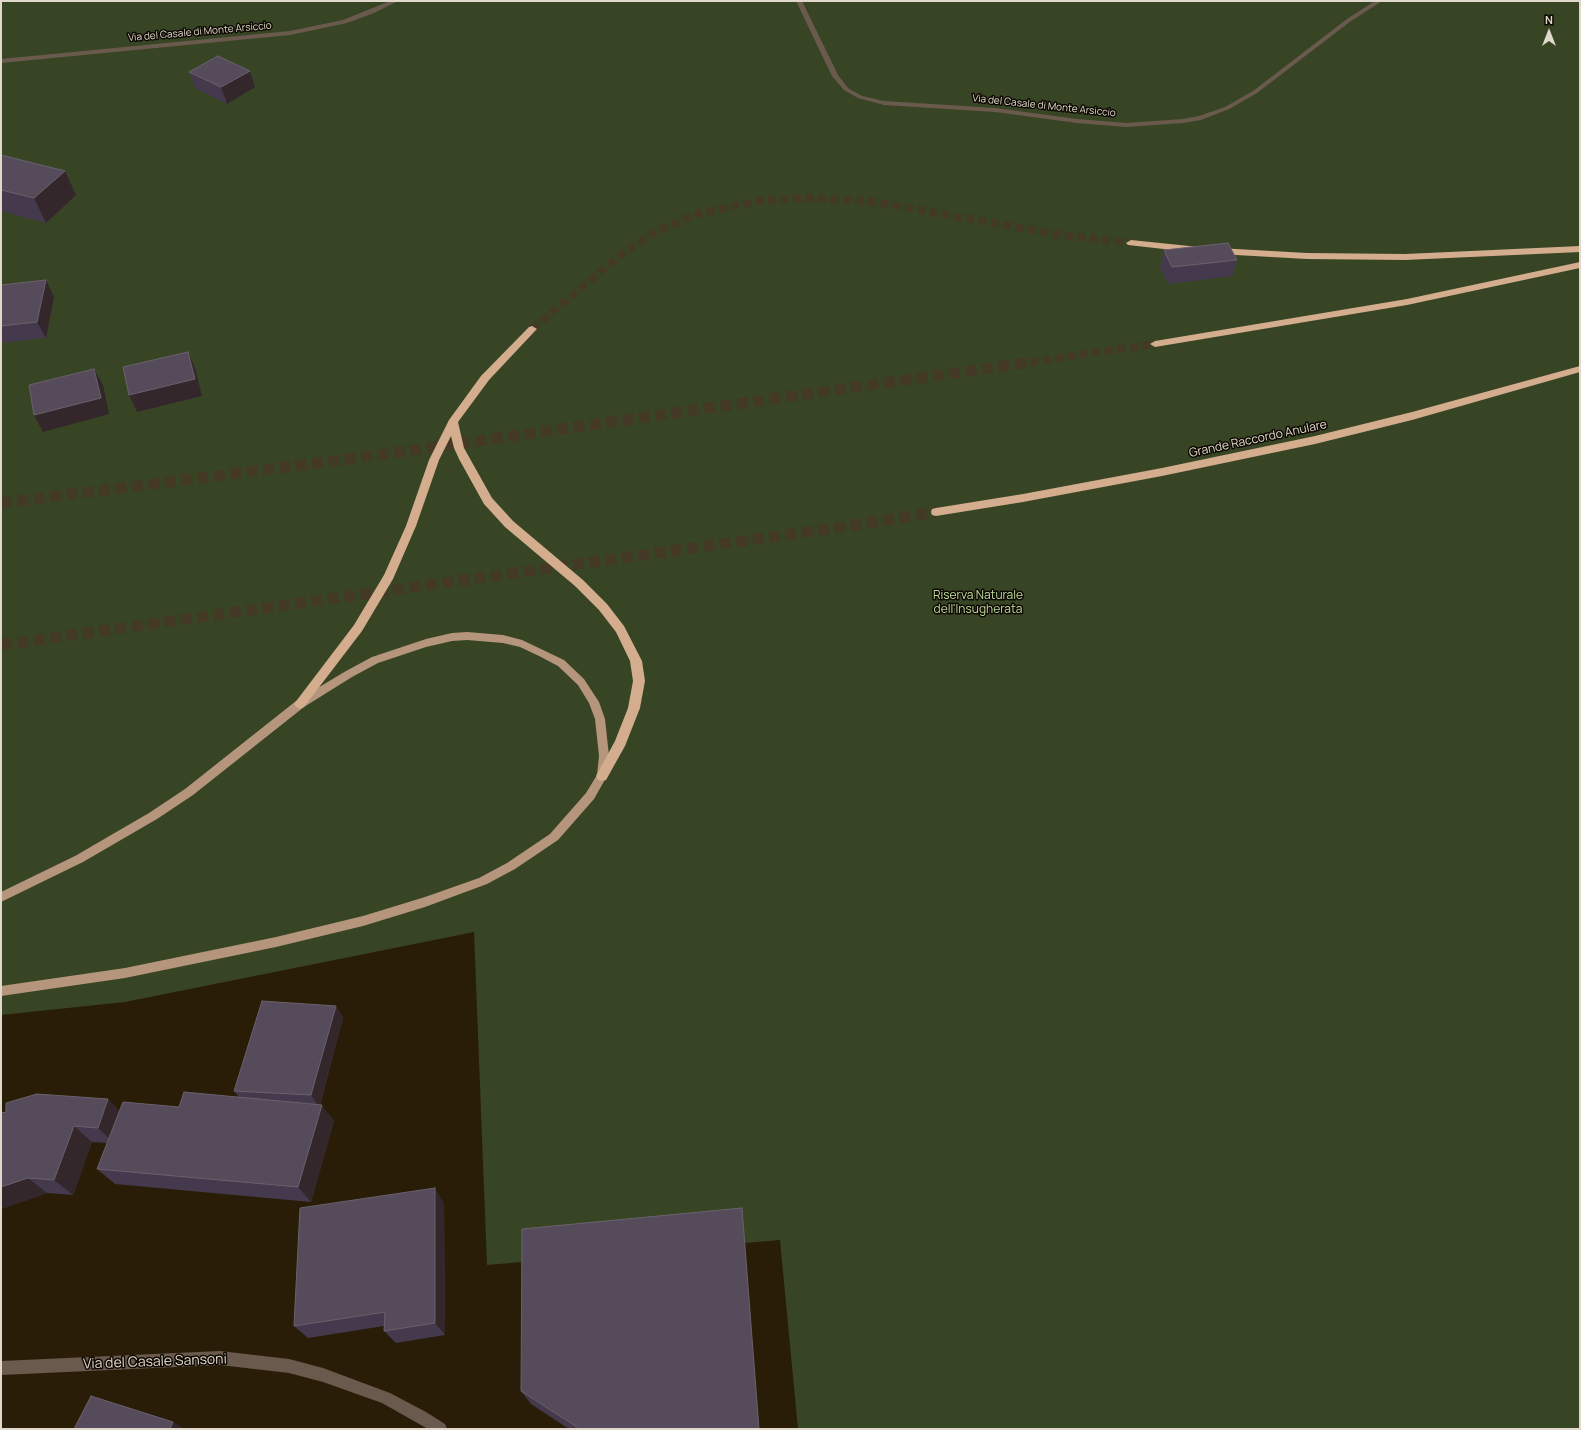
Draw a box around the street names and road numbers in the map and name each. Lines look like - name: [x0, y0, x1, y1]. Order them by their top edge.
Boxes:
- street label: Via del Casale di Monte Arsiccio: [128, 20, 272, 44]
- street label: Via del Casale di Monte Arsiccio: [972, 93, 1116, 119]
- street label: Grande Raccordo Anulare: [1188, 417, 1328, 461]
- street label: Via del Casale Sansoni: [83, 1351, 227, 1373]

